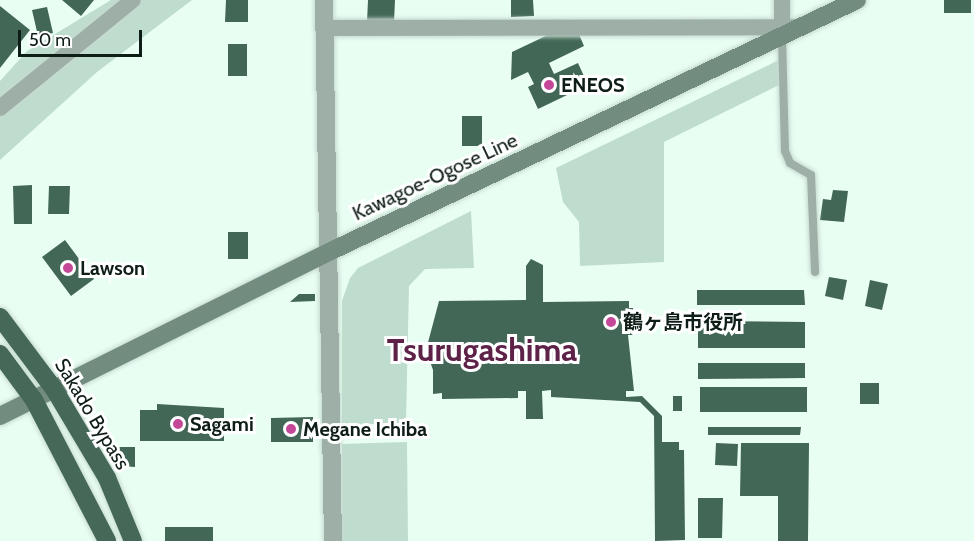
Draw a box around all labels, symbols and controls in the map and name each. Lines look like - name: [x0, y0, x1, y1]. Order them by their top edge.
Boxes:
- scale bar: [21, 18, 146, 56]
- text: 50 m: [29, 29, 71, 51]
- place label: ENEOS: [561, 73, 624, 97]
- marker: ENEOS: [542, 78, 556, 92]
- street label: Kawagoe-Ogose Line: [349, 128, 521, 226]
- place label: Lawson: [80, 256, 145, 280]
- marker: Lawson: [61, 261, 75, 275]
- place label: 鶴ヶ島市役所: [623, 310, 743, 334]
- marker: 鶴ヶ島市役所: [604, 315, 618, 329]
- district label: Tsurugashima: [387, 331, 577, 369]
- street label: Sakado Bypass: [49, 354, 135, 474]
- place label: Sagami: [190, 412, 254, 436]
- marker: Sagami: [171, 417, 185, 431]
- place label: Megane Ichiba: [303, 417, 427, 441]
- marker: Megane Ichiba: [284, 422, 298, 436]

